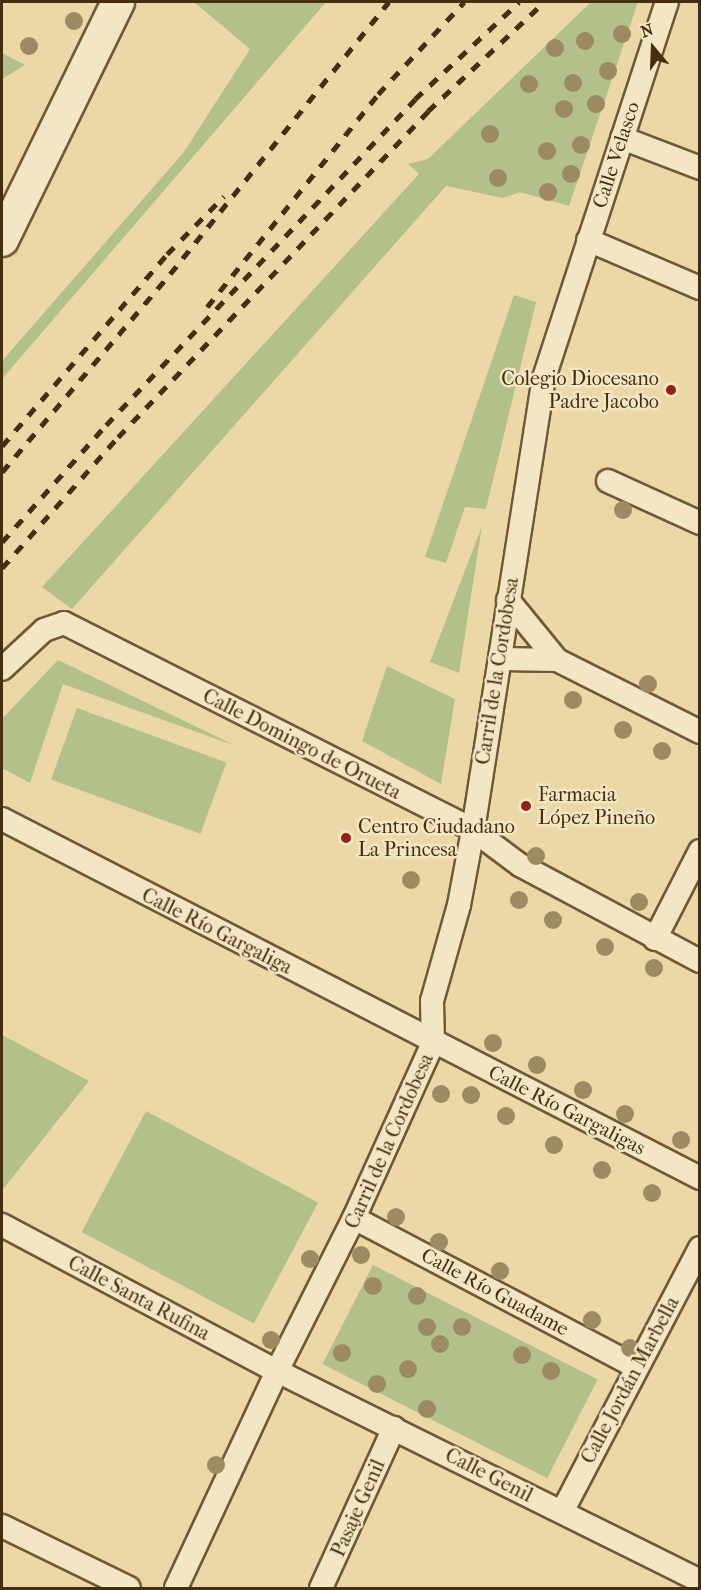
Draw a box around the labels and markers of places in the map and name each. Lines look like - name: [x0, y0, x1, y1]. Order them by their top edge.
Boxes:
- place label: Colegio Diocesano Padre Jacobo: [501, 366, 659, 413]
- marker: Colegio Diocesano Padre Jacobo: [664, 383, 678, 397]
- place label: Farmacia López Pineño: [538, 783, 655, 830]
- marker: Farmacia López Pineño: [519, 799, 533, 813]
- place label: Centro Ciudadano La Princesa: [358, 814, 515, 861]
- marker: Centro Ciudadano La Princesa: [339, 831, 353, 845]

